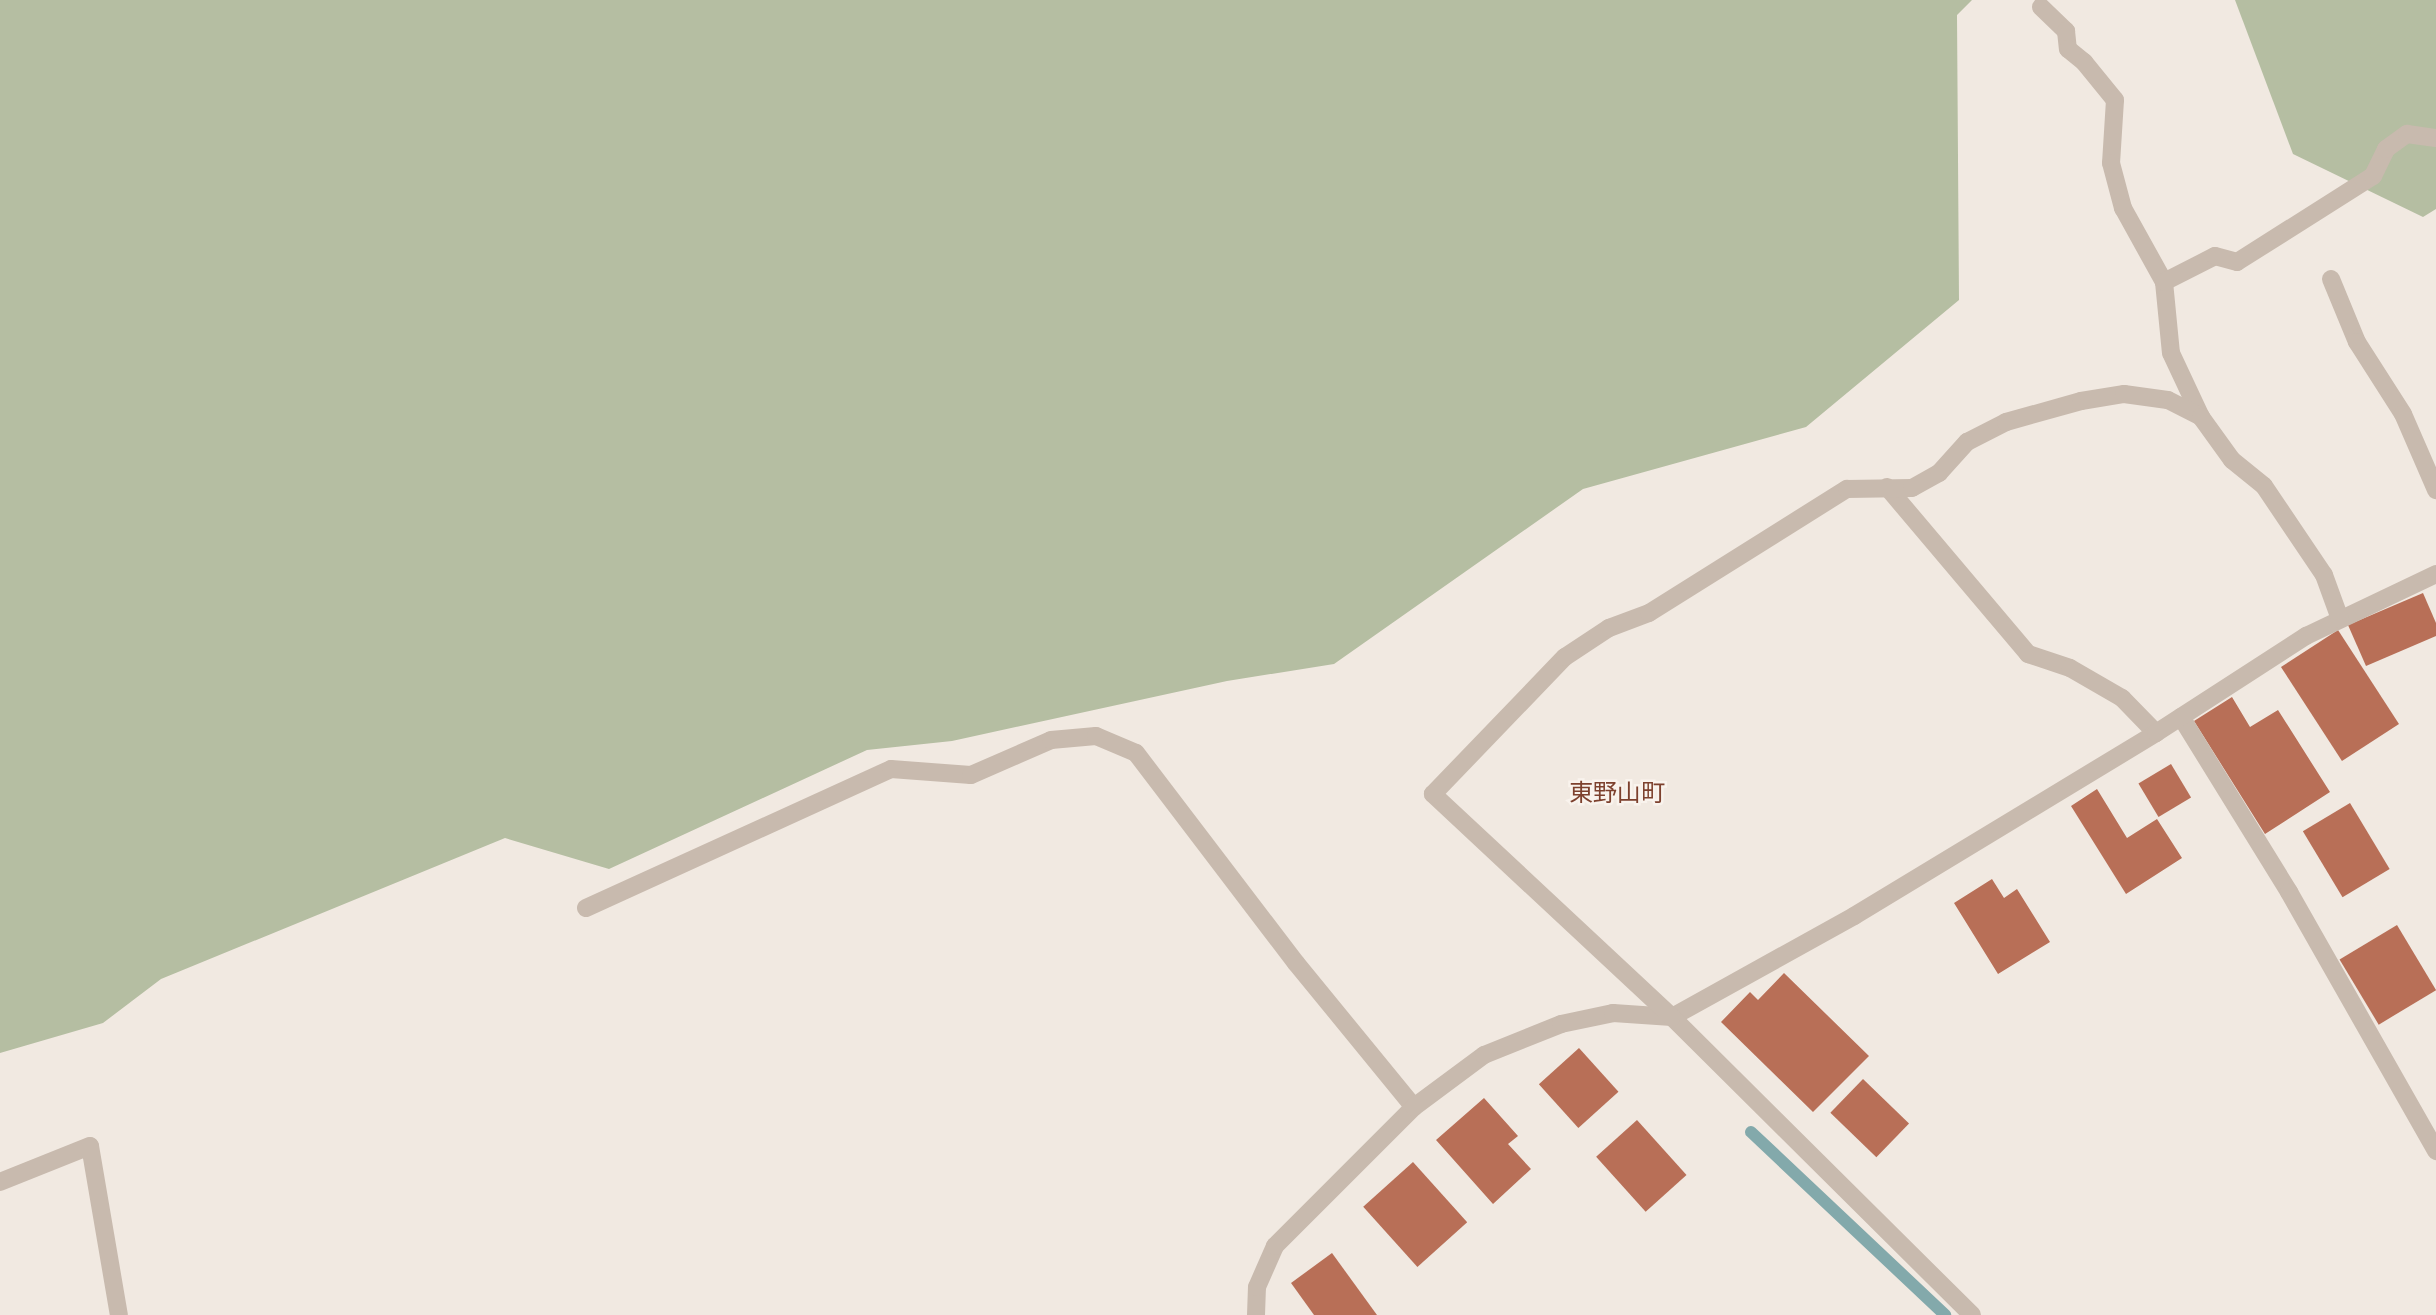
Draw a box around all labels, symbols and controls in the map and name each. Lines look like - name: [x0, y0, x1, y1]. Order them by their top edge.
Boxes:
- district label: 東野山町: [1569, 780, 1665, 808]

